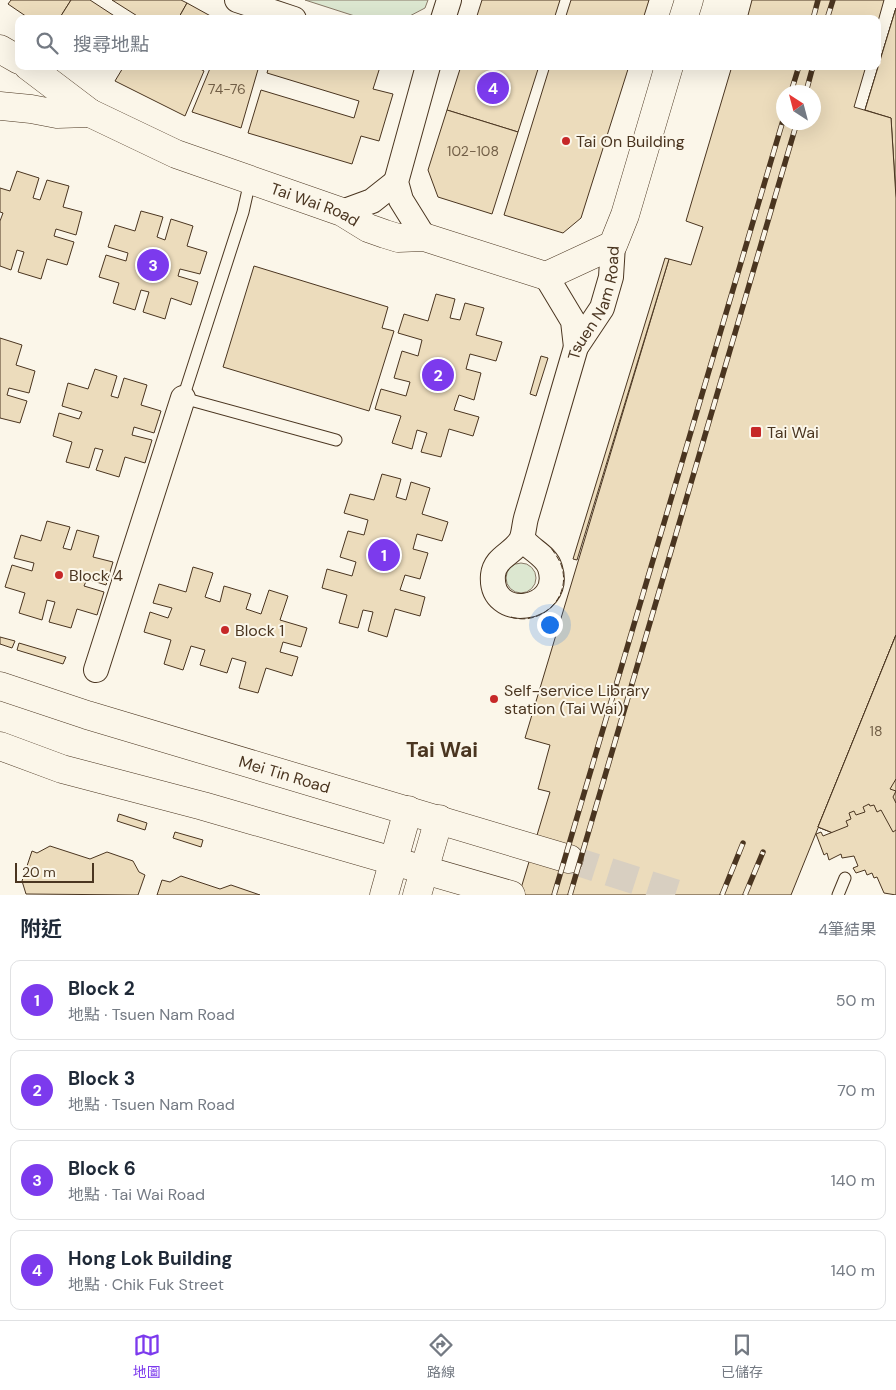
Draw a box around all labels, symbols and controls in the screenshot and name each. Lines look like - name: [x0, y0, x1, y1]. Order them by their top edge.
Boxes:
- search box: [15, 15, 881, 70]
- icon: search: [33, 29, 61, 57]
- text: 搜尋地點: [73, 32, 149, 57]
- pin: 4: [477, 69, 509, 107]
- house number: 74-76: [208, 80, 246, 98]
- north arrow: [776, 85, 821, 130]
- place label: Tai On Building: [576, 131, 685, 152]
- marker: Tai On Building: [560, 135, 572, 147]
- house number: 102-108: [447, 142, 499, 160]
- street label: Tai Wai Road: [268, 178, 363, 231]
- street label: Tsuen Nam Road: [563, 245, 624, 362]
- pin: 3: [137, 246, 169, 284]
- pin: 2: [422, 356, 454, 394]
- place label: Tai Wai: [767, 422, 819, 443]
- marker: Tai Wai: [749, 425, 763, 439]
- pin: 1: [368, 536, 400, 574]
- place label: Block 4: [69, 565, 123, 586]
- marker: Block 4: [53, 569, 65, 581]
- your location: [537, 612, 563, 638]
- place label: Block 1: [235, 620, 284, 641]
- marker: Block 1: [219, 624, 231, 636]
- place label: Self-service Library station (Tai Wai): [504, 680, 650, 719]
- marker: Self-service Library station (Tai Wai): [488, 693, 500, 705]
- house number: 18: [870, 722, 882, 740]
- district label: Tai Wai: [406, 736, 478, 764]
- street label: Mei Tin Road: [236, 751, 333, 798]
- scale bar: [15, 860, 94, 883]
- text: 20 m: [22, 863, 56, 881]
- text: 附近: [20, 915, 62, 943]
- text: 4筆結果: [818, 919, 876, 940]
- text: Block 2: [68, 976, 135, 1001]
- text: 1: [34, 990, 40, 1011]
- text: 50 m: [836, 990, 875, 1011]
- text: 地點 · Tsuen Nam Road: [68, 1004, 235, 1025]
- text: Block 3: [68, 1066, 135, 1091]
- text: 2: [32, 1080, 42, 1101]
- text: 70 m: [837, 1080, 875, 1101]
- text: 地點 · Tsuen Nam Road: [68, 1094, 235, 1115]
- text: Block 6: [68, 1156, 136, 1181]
- text: 3: [32, 1170, 42, 1191]
- text: 140 m: [831, 1170, 875, 1191]
- text: 地點 · Tai Wai Road: [68, 1184, 205, 1205]
- text: Hong Lok Building: [68, 1246, 233, 1271]
- text: 4: [32, 1260, 42, 1281]
- text: 140 m: [831, 1260, 875, 1281]
- text: 地點 · Chik Fuk Street: [68, 1274, 224, 1295]
- tab: 地圖: [133, 1331, 161, 1381]
- tab: 路線: [427, 1331, 455, 1381]
- tab: 已儲存: [721, 1331, 763, 1381]

